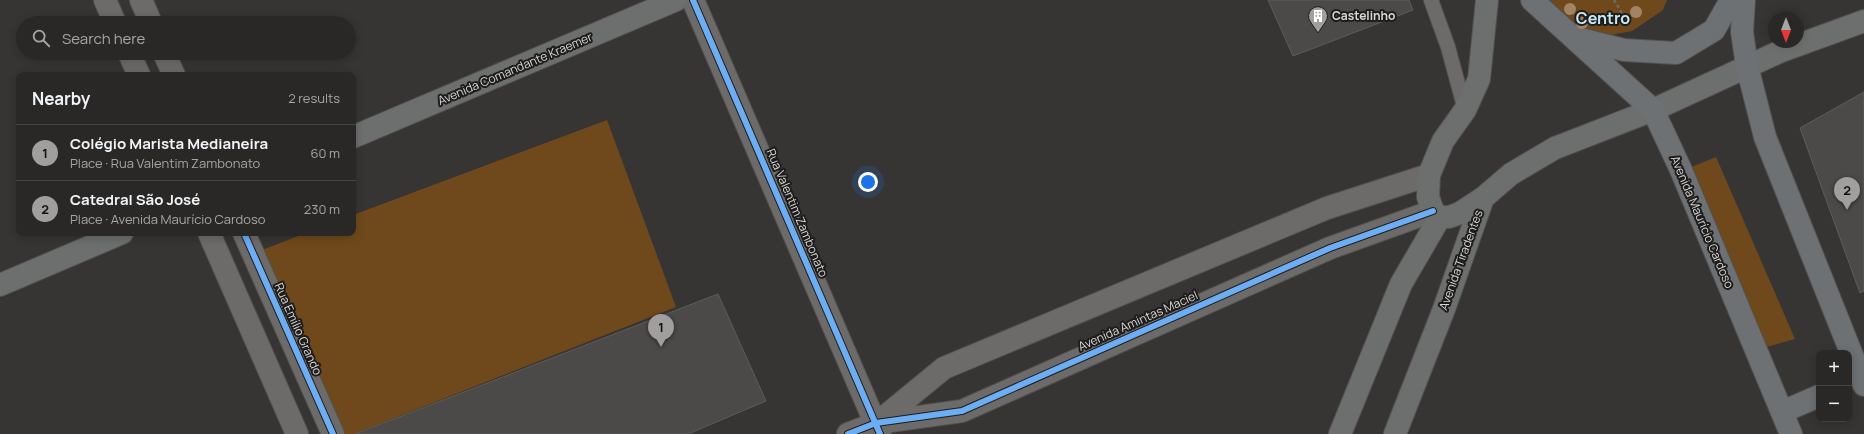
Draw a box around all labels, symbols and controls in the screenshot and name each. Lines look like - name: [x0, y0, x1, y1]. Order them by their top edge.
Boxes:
- building icon: Castelinho: [1307, 5, 1329, 33]
- place label: Castelinho: [1332, 7, 1396, 24]
- district label: Centro: [1576, 7, 1630, 29]
- north arrow: [1768, 12, 1804, 48]
- search box: [16, 16, 356, 60]
- icon: search: [30, 27, 52, 49]
- text: Search here: [62, 28, 145, 49]
- street label: Avenida Comandante Kraemer: [435, 28, 595, 109]
- text: Nearby: [32, 87, 90, 110]
- text: 2 results: [288, 89, 340, 107]
- text: Colégio Marista Medianeira: [70, 133, 268, 154]
- text: 1: [42, 144, 48, 162]
- text: 60 m: [310, 144, 340, 162]
- street label: Rua Valentim Zambonato: [763, 146, 832, 280]
- street label: Avenida Maurício Cardoso: [1667, 153, 1738, 291]
- text: Place · Rua Valentim Zambonato: [70, 154, 260, 172]
- your location: [858, 172, 878, 192]
- pin: 2: [1834, 177, 1860, 210]
- text: Catedral São José: [70, 189, 200, 210]
- text: 2: [41, 200, 49, 218]
- text: 230 m: [304, 200, 340, 218]
- street label: Avenida Tiradentes: [1434, 207, 1487, 312]
- text: Place · Avenida Maurício Cardoso: [70, 210, 265, 228]
- street label: Rua Emílio Grando: [271, 280, 326, 378]
- street label: Avenida Amintas Maciel: [1075, 286, 1200, 355]
- pin: 1: [648, 314, 674, 347]
- map controls: [1816, 350, 1852, 422]
- button: +: [1816, 350, 1852, 386]
- button: −: [1816, 386, 1852, 422]

